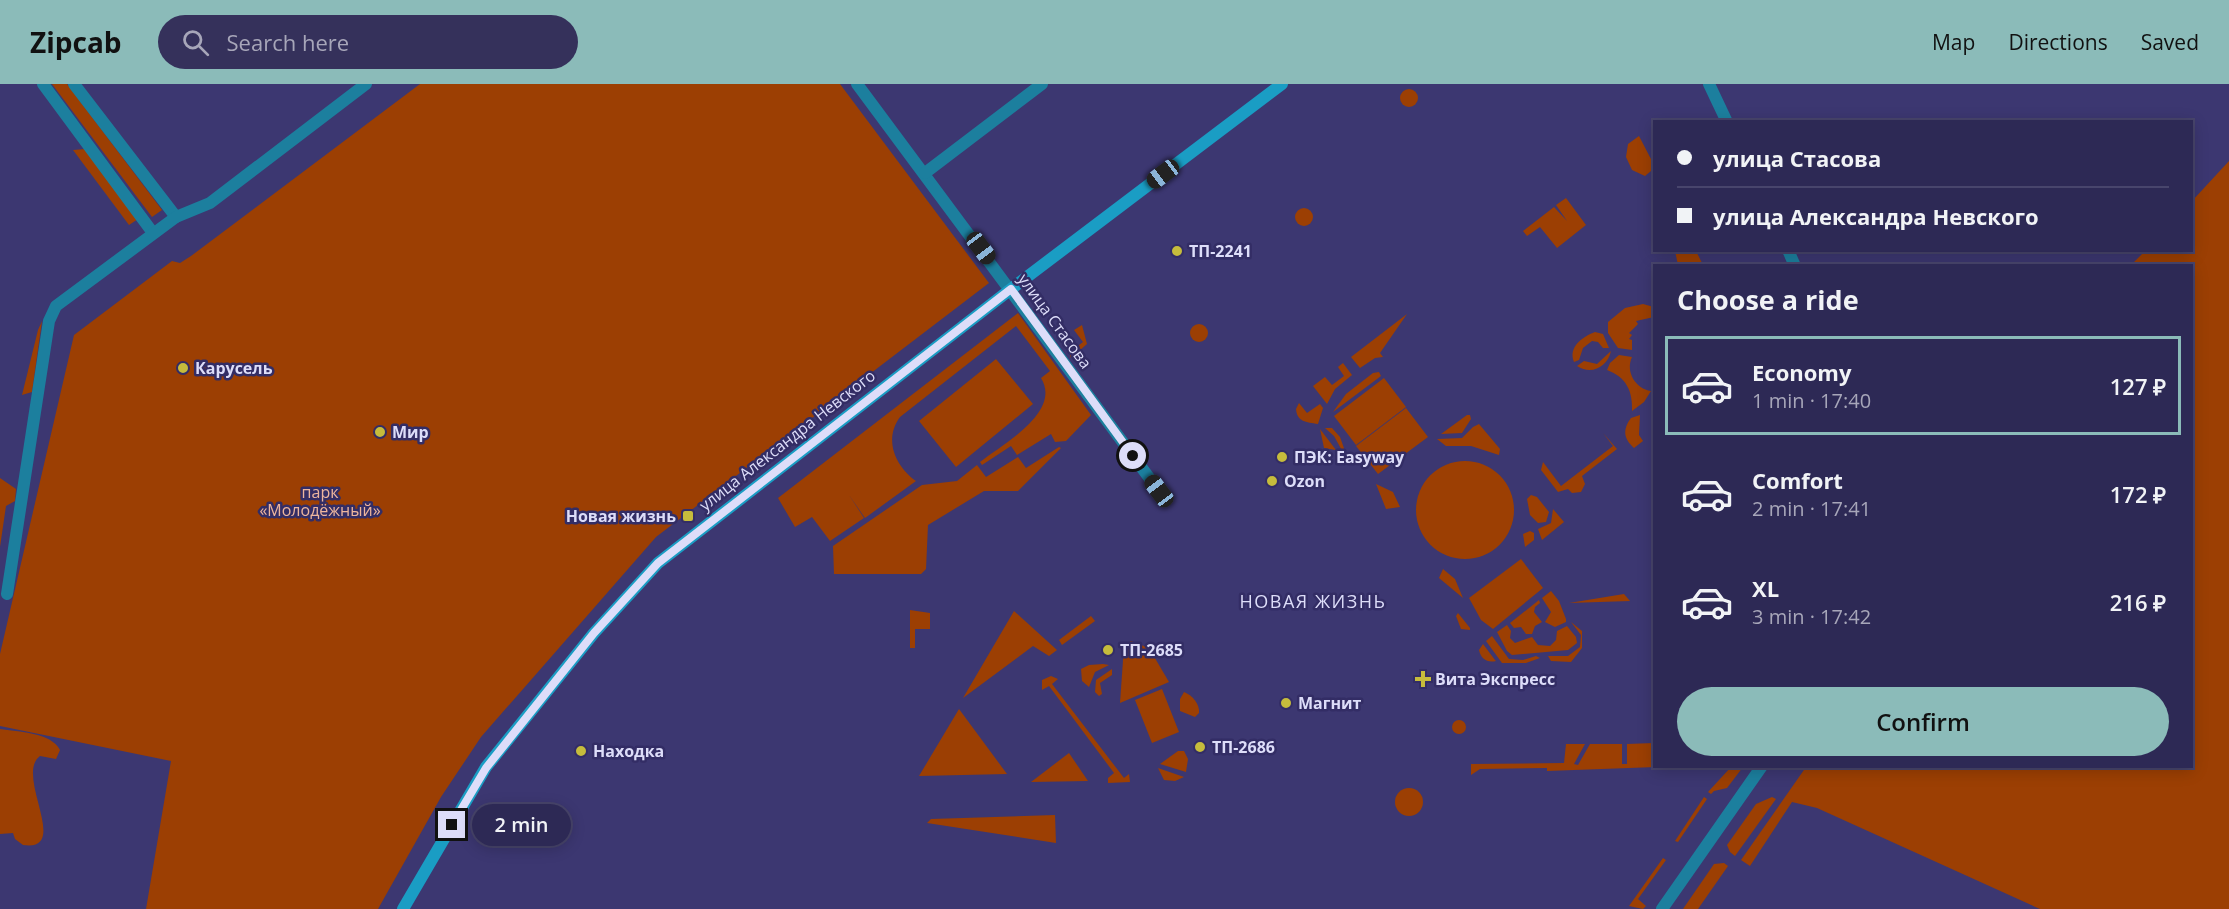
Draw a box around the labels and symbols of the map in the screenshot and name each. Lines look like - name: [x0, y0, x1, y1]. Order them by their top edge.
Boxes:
- car: [1143, 156, 1183, 192]
- car: [963, 228, 999, 268]
- place label: ТП-2241: [1189, 240, 1252, 262]
- marker: ТП-2241: [1170, 244, 1184, 258]
- street label: улица Стасова: [1013, 269, 1097, 373]
- place label: Карусель: [195, 357, 273, 379]
- marker: Карусель: [176, 361, 190, 375]
- street label: улица Александра Невского: [694, 364, 880, 516]
- place label: Мир: [392, 421, 429, 443]
- marker: Мир: [373, 425, 387, 439]
- route start: [1119, 442, 1146, 469]
- place label: ПЭК: Easyway: [1294, 446, 1405, 468]
- marker: ПЭК: Easyway: [1275, 450, 1289, 464]
- place label: Ozon: [1284, 470, 1325, 492]
- car: [1141, 471, 1177, 511]
- marker: Ozon: [1265, 474, 1279, 488]
- park label: парк «Молодёжный»: [259, 481, 381, 521]
- place label: Новая жизнь: [566, 505, 676, 527]
- marker: Новая жизнь: [681, 509, 695, 523]
- district label: НОВАЯ ЖИЗНЬ: [1240, 589, 1386, 613]
- place label: ТП-2685: [1120, 639, 1183, 661]
- marker: ТП-2685: [1101, 643, 1115, 657]
- place label: Вита Экспресс: [1435, 668, 1555, 690]
- marker: Вита Экспресс: [1416, 672, 1430, 686]
- place label: Магнит: [1298, 692, 1362, 714]
- marker: Магнит: [1279, 696, 1293, 710]
- place label: ТП-2686: [1212, 736, 1275, 758]
- place label: Находка: [593, 740, 664, 762]
- marker: ТП-2686: [1193, 740, 1207, 754]
- marker: Находка: [574, 744, 588, 758]
- callout: 2 min: [473, 804, 572, 846]
- route end: [438, 811, 465, 838]

